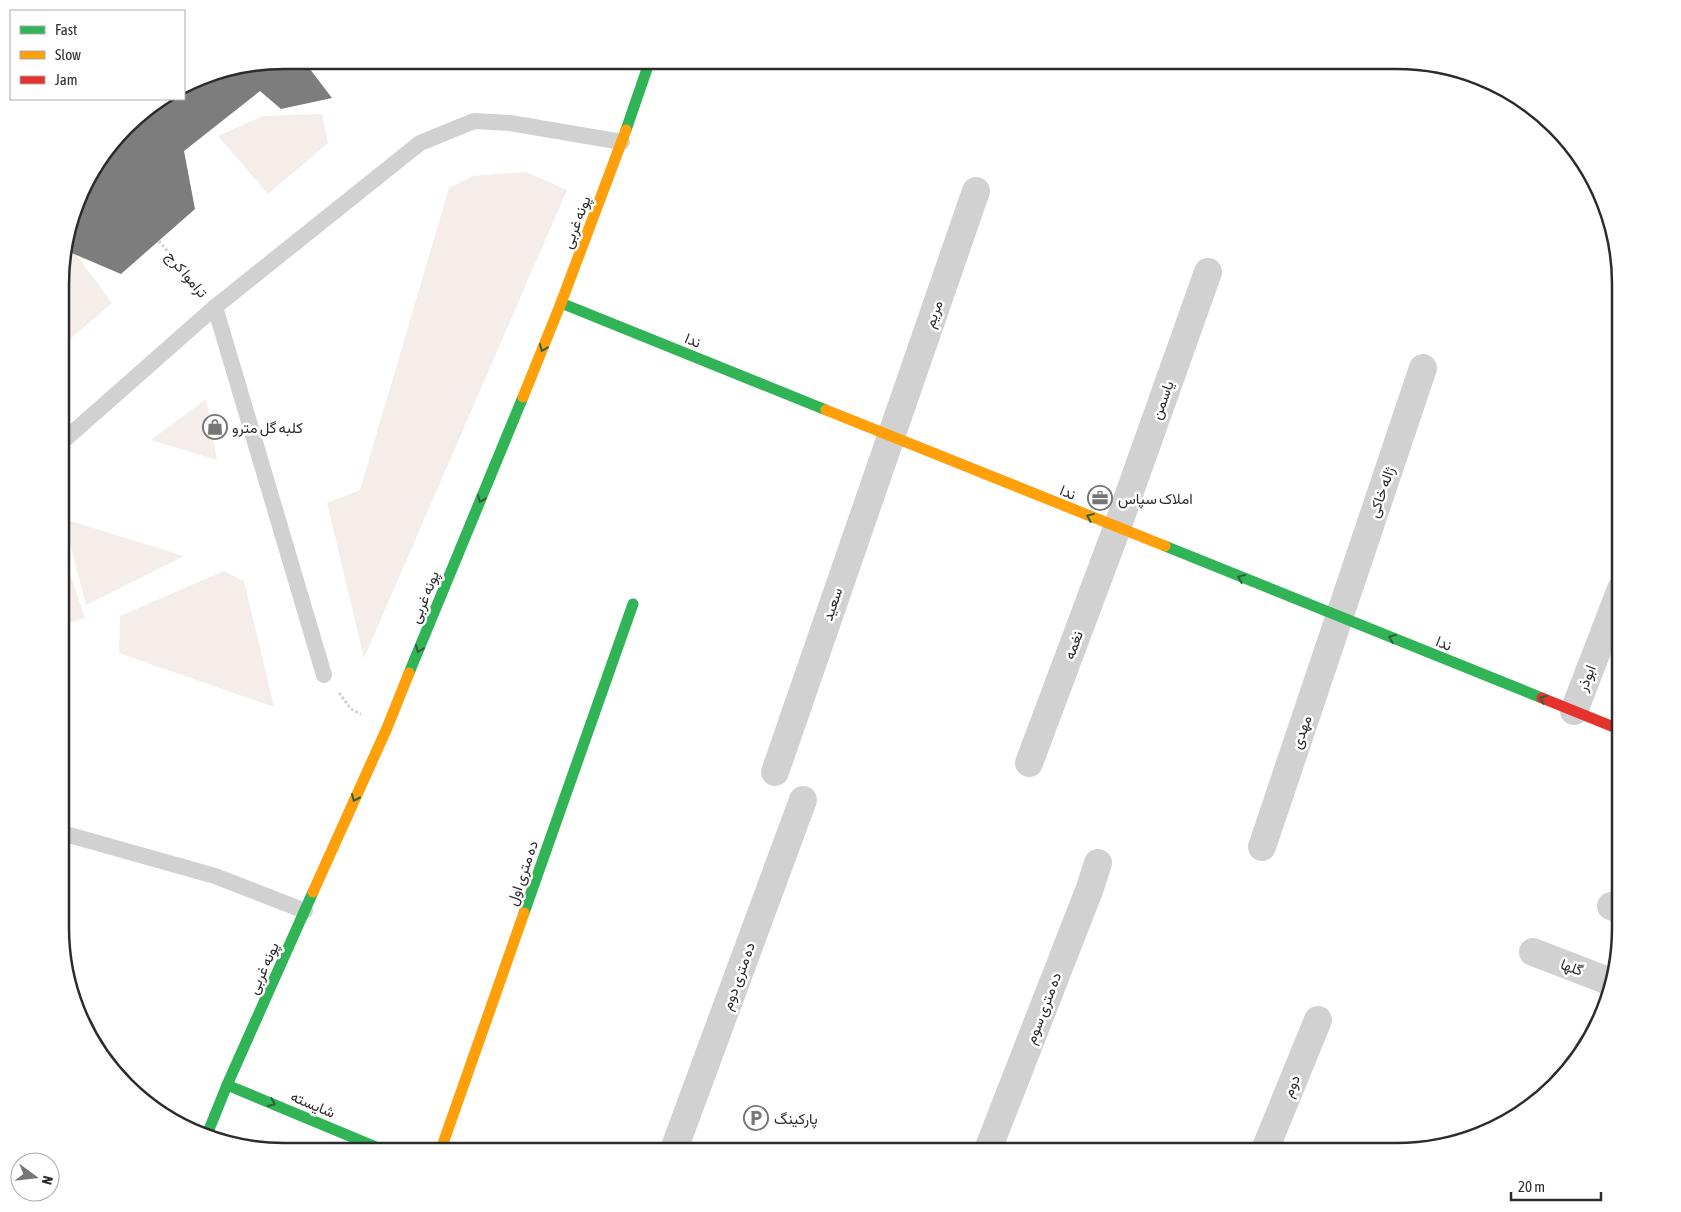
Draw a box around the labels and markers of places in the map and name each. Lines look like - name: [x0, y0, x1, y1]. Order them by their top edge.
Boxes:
- shop icon: کلبه گل مترو: [202, 414, 228, 440]
- place label: کلبه گل مترو: [232, 419, 303, 437]
- office icon: املاک سپاس: [1087, 485, 1113, 511]
- place label: املاک سپاس: [1118, 490, 1193, 509]
- parking icon: پارکینگ: [743, 1105, 769, 1131]
- place label: پارکینگ: [774, 1110, 818, 1129]

